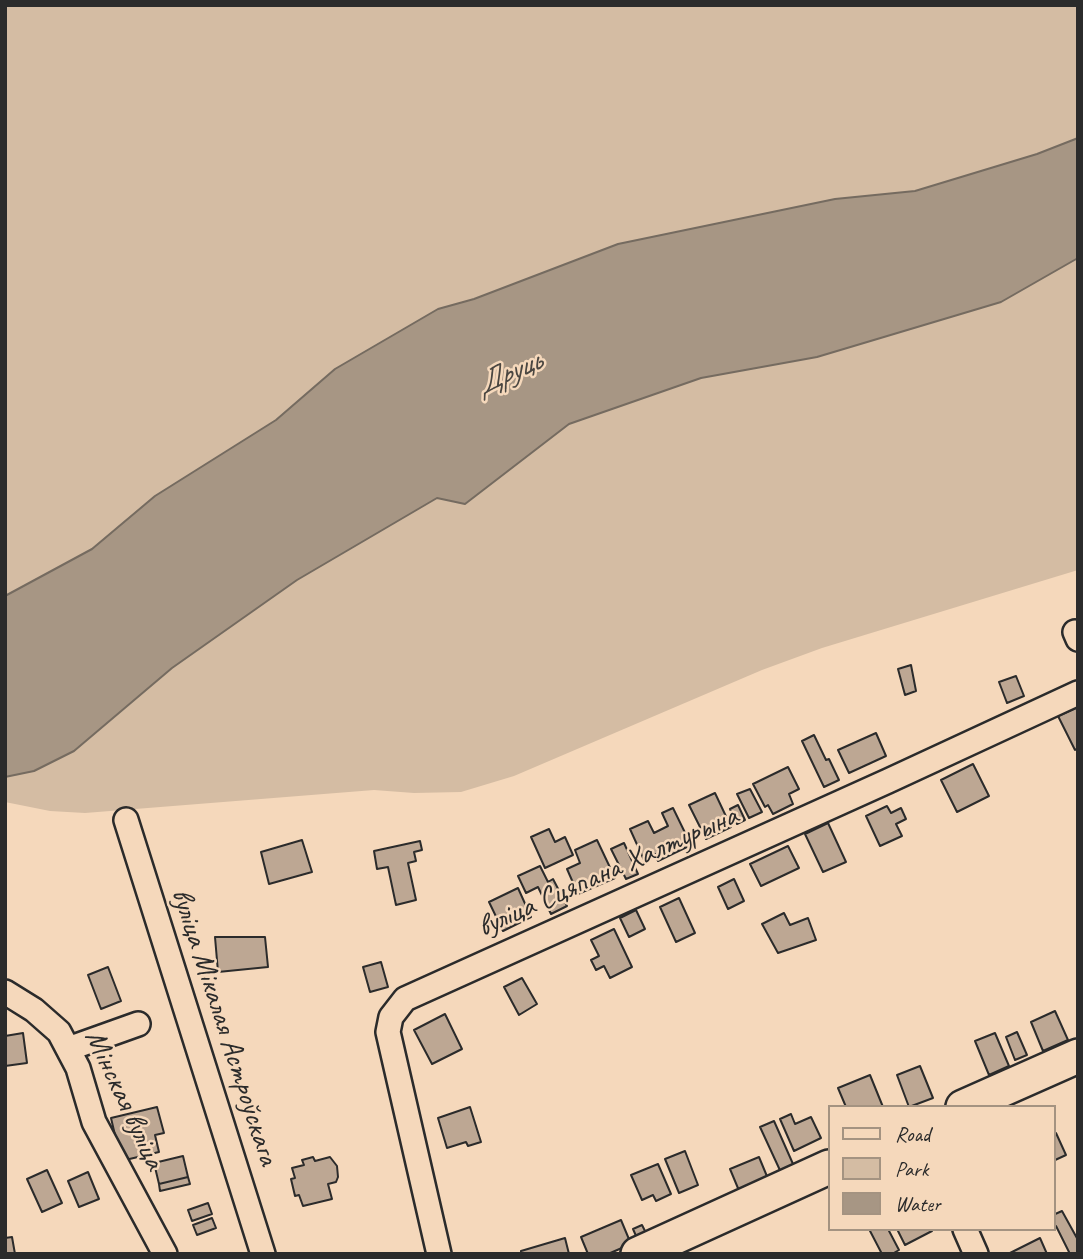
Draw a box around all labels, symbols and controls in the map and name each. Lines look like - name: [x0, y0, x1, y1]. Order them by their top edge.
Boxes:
- water label: Друць: [470, 343, 548, 405]
- street label: вуліца Сцяпана Халтурына: [472, 798, 744, 946]
- street label: вуліца Мікалая Астроўскага: [162, 884, 286, 1170]
- street label: Мінская вуліца: [76, 1024, 172, 1176]
- legend: [828, 1105, 1055, 1231]
- text: Road: [895, 1121, 930, 1147]
- text: Park: [895, 1156, 928, 1182]
- text: Water: [895, 1191, 941, 1217]

